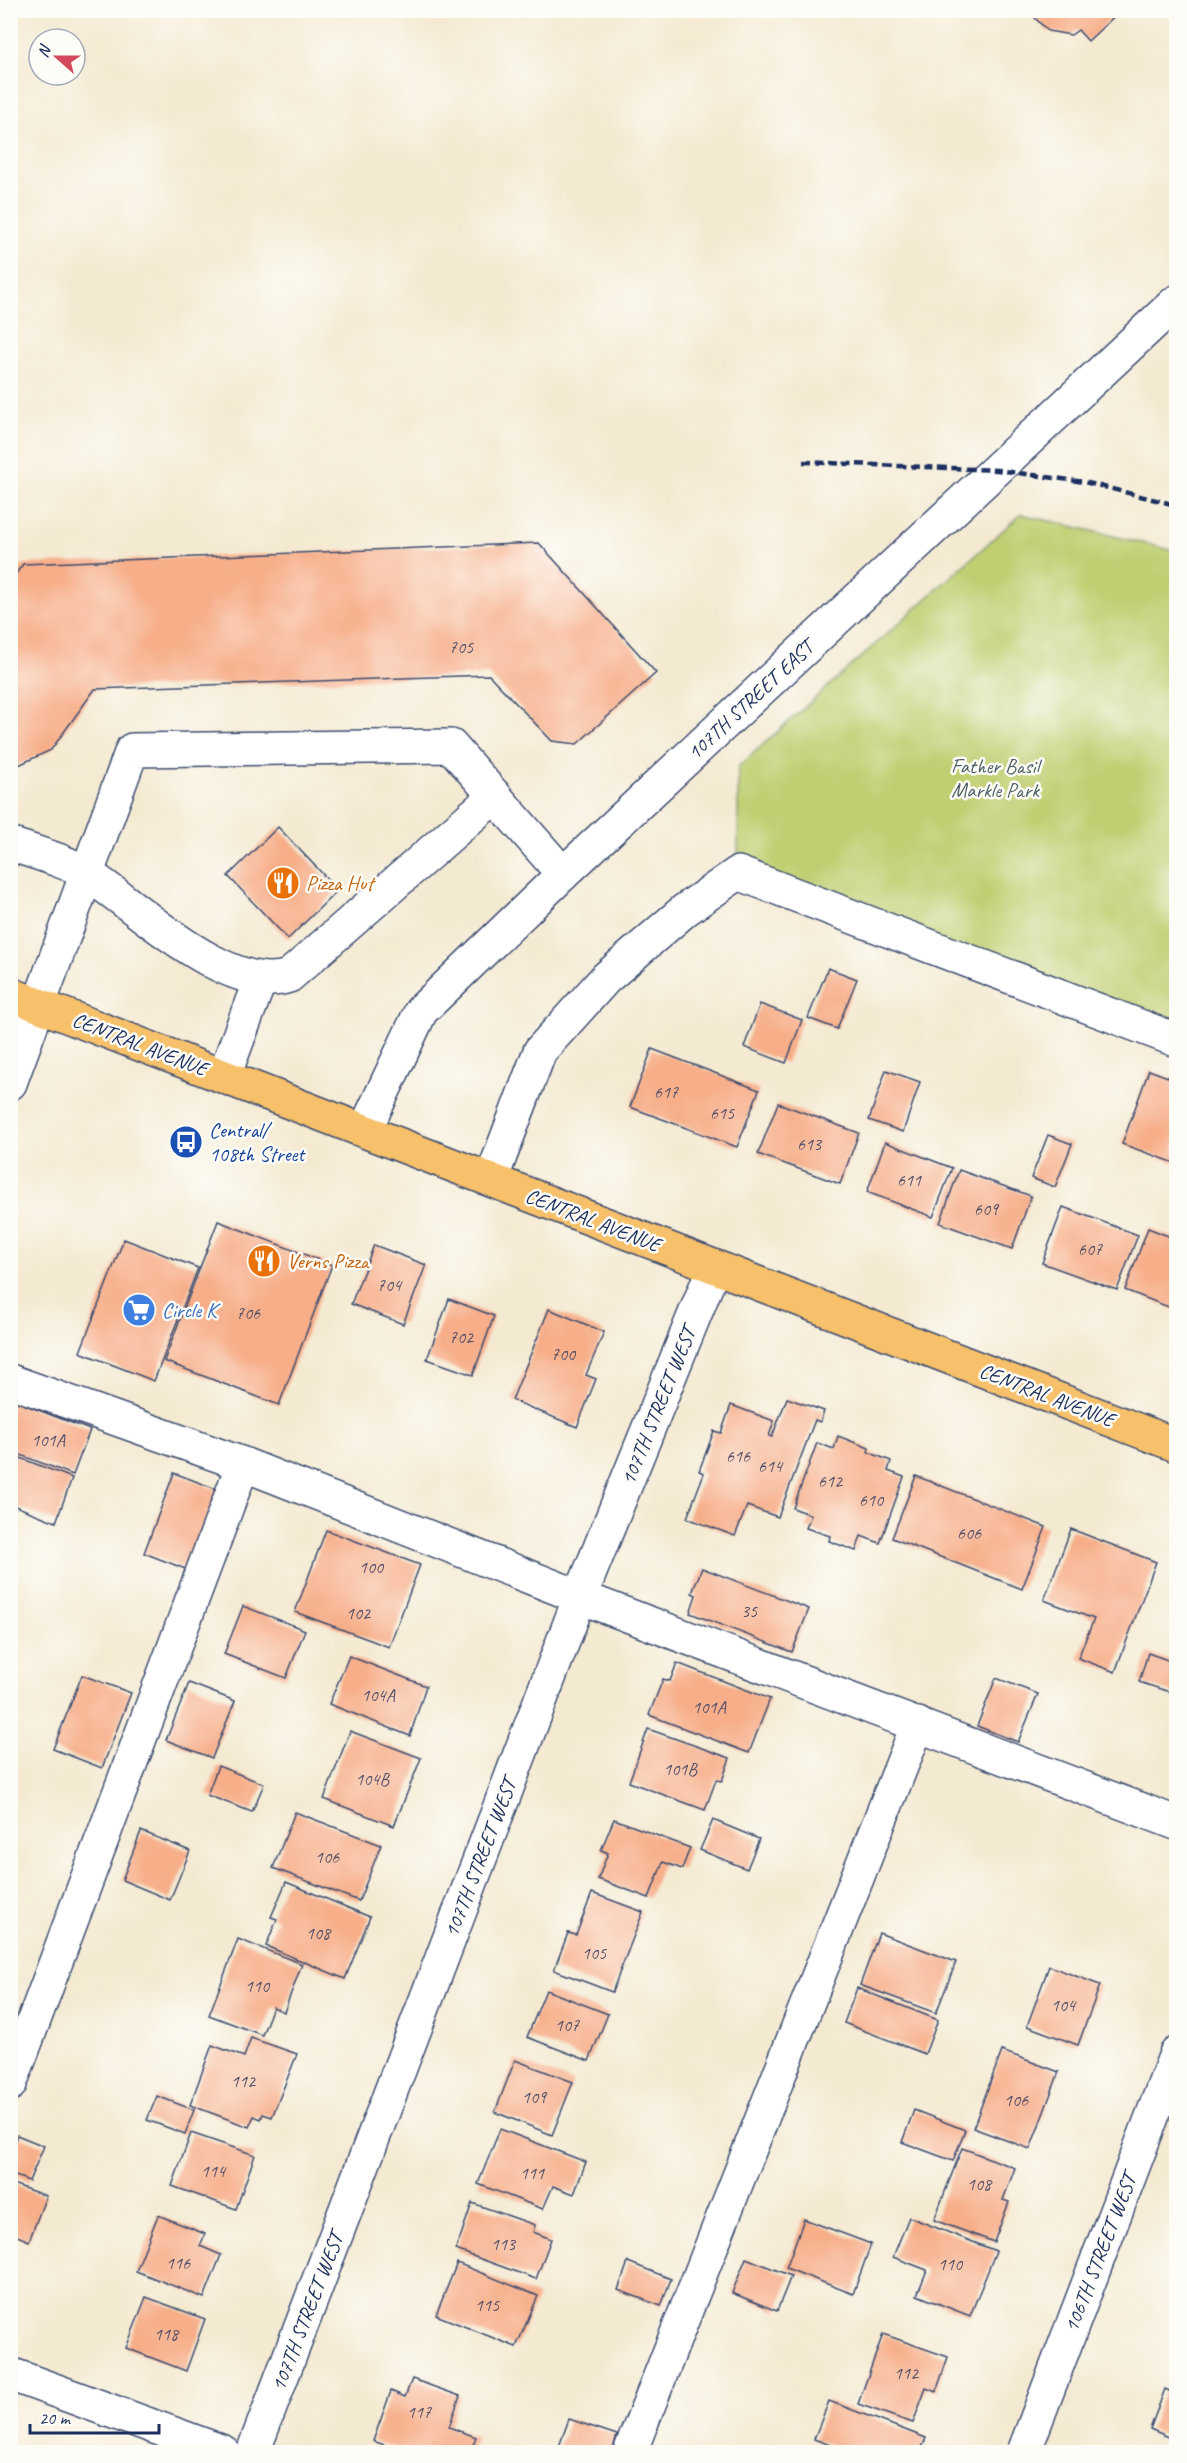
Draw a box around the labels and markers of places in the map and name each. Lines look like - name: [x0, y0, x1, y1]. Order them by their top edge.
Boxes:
- restaurant icon: Pizza Hut: [265, 865, 301, 901]
- place label: Pizza Hut: [306, 870, 376, 896]
- place label: Central/ 108th Street: [209, 1117, 306, 1167]
- bus stop icon: Central/ 108th Street: [168, 1124, 204, 1160]
- restaurant icon: Verns Pizza: [246, 1243, 282, 1279]
- place label: Verns Pizza: [287, 1248, 371, 1274]
- supermarket icon: Circle K: [121, 1292, 157, 1328]
- place label: Circle K: [162, 1297, 221, 1323]

